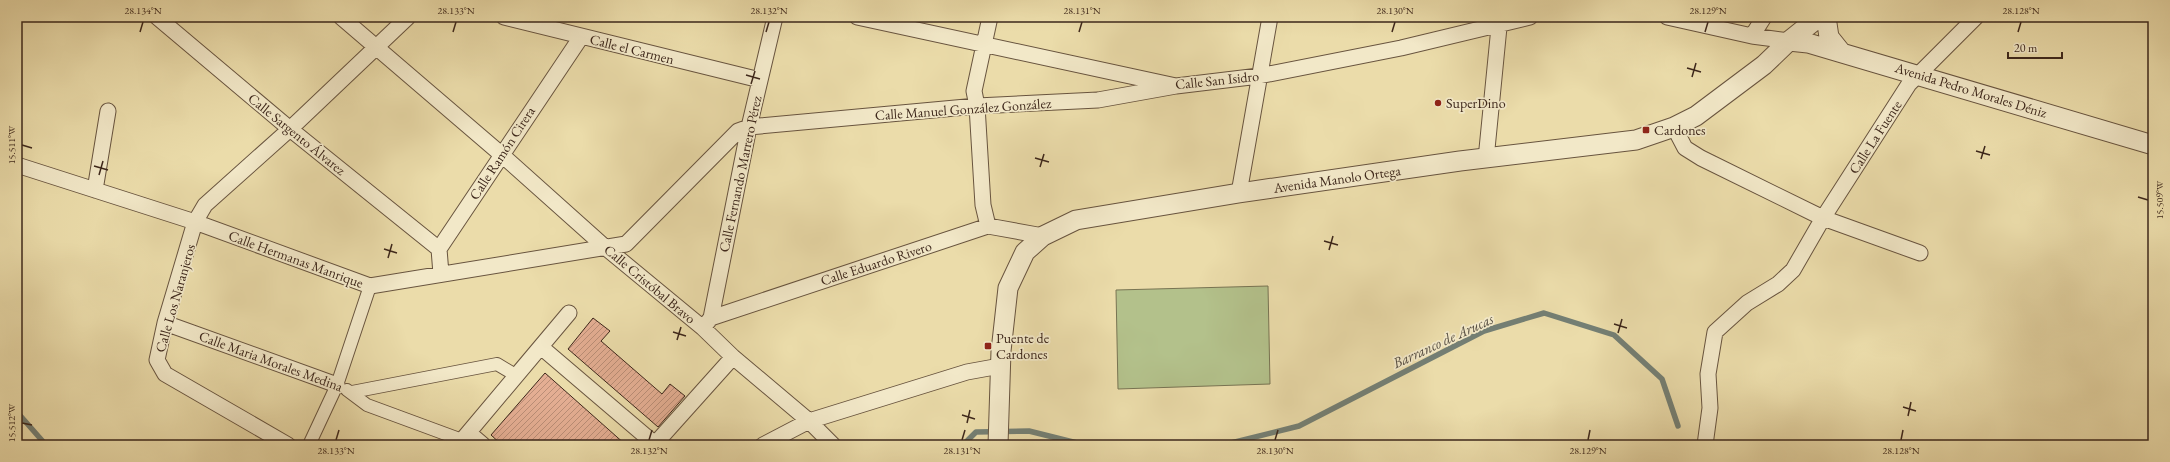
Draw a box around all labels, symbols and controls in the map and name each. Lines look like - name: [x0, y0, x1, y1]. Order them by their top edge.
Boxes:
- text: 28.134°N: [124, 4, 162, 17]
- text: 28.133°N: [437, 4, 475, 17]
- text: 28.132°N: [750, 4, 788, 17]
- text: 28.131°N: [1063, 4, 1101, 17]
- text: 28.130°N: [1376, 4, 1414, 17]
- text: 28.129°N: [1689, 4, 1727, 17]
- text: 28.128°N: [2002, 4, 2040, 17]
- street label: Calle el Carmen: [588, 30, 677, 68]
- scale bar: [2008, 34, 2062, 60]
- text: 20 m: [2014, 40, 2038, 56]
- street label: Avenida Pedro Morales Déniz: [1892, 58, 2050, 122]
- street label: Calle San Isidro: [1174, 67, 1260, 93]
- street label: Calle Sargento Álvarez: [245, 89, 350, 179]
- street label: Calle Fernando Marrero Pérez: [715, 93, 766, 254]
- street label: Calle Manuel González González: [874, 94, 1052, 124]
- place label: SuperDino: [1446, 94, 1506, 112]
- street label: Calle La Fuente: [1844, 96, 1906, 177]
- marker: SuperDino: [1433, 98, 1443, 108]
- street label: Calle Ramón Cirera: [465, 103, 539, 203]
- place label: Cardones: [1654, 121, 1706, 139]
- text: 15.511°W: [5, 125, 18, 164]
- marker: Cardones: [1641, 125, 1651, 135]
- street label: Avenida Manolo Ortega: [1271, 161, 1402, 197]
- text: 15.509°W: [2153, 180, 2166, 219]
- street label: Calle Hermanas Manrique: [226, 226, 366, 292]
- street label: Calle Eduardo Rivero: [818, 237, 934, 289]
- street label: Calle Cristóbal Bravo: [601, 240, 699, 328]
- street label: Calle Los Naranjeros: [151, 241, 199, 354]
- water label: Barranco de Arucas: [1388, 308, 1497, 373]
- street label: Calle Maria Morales Medina: [197, 327, 346, 396]
- place label: Puente de Cardones: [996, 329, 1050, 363]
- marker: Puente de Cardones: [983, 341, 993, 351]
- text: 15.512°W: [5, 403, 18, 442]
- text: 28.133°N: [317, 444, 355, 457]
- text: 28.132°N: [630, 444, 668, 457]
- text: 28.131°N: [943, 444, 981, 457]
- text: 28.130°N: [1256, 444, 1294, 457]
- text: 28.129°N: [1569, 444, 1607, 457]
- text: 28.128°N: [1882, 444, 1920, 457]

